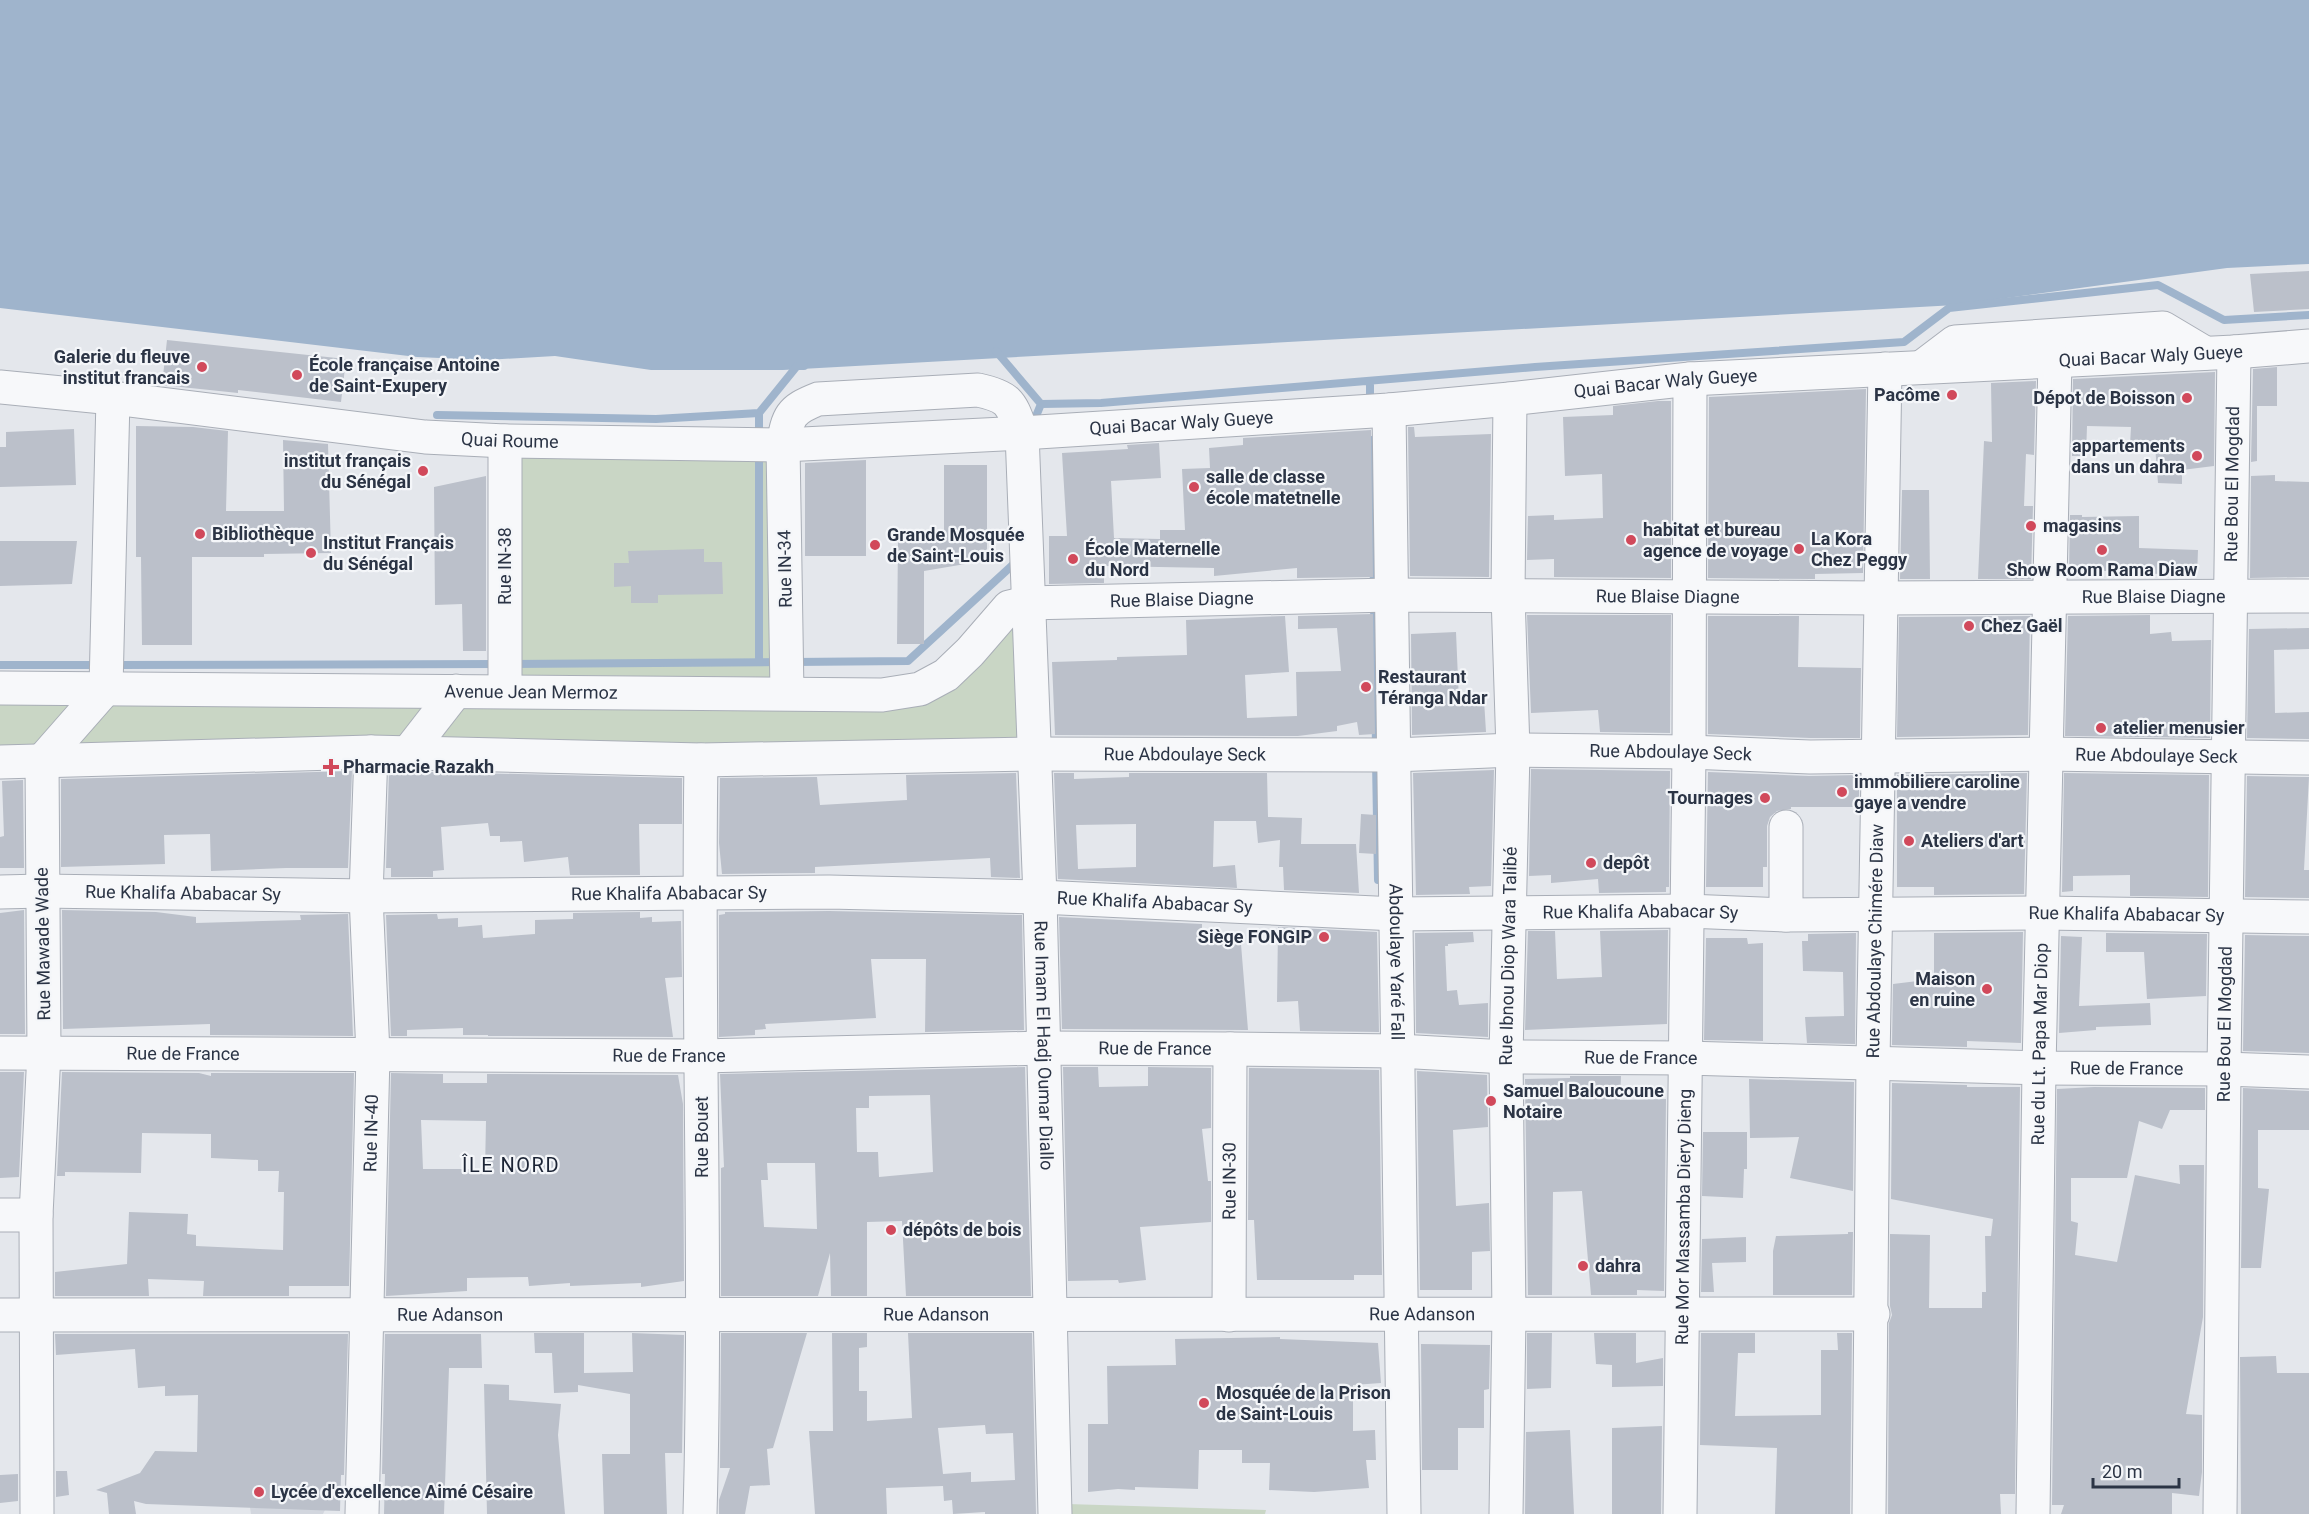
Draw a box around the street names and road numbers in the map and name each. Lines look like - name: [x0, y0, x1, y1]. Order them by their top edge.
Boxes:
- street label: Quai Bacar Waly Gueye: [2058, 340, 2244, 371]
- street label: Quai Bacar Waly Gueye: [1573, 365, 1758, 402]
- street label: Quai Bacar Waly Gueye: [1089, 406, 1274, 439]
- street label: Rue Bou El Mogdad: [2220, 406, 2243, 562]
- street label: Quai Roume: [461, 428, 559, 452]
- street label: Rue IN-38: [494, 527, 515, 605]
- street label: Rue IN-34: [773, 530, 796, 608]
- street label: Rue Blaise Diagne: [1596, 585, 1740, 607]
- street label: Rue Blaise Diagne: [2082, 585, 2226, 607]
- street label: Rue Blaise Diagne: [1110, 587, 1254, 611]
- street label: Avenue Jean Mermoz: [444, 681, 618, 703]
- street label: Rue Abdoulaye Seck: [1589, 740, 1753, 765]
- street label: Rue Abdoulaye Seck: [1103, 743, 1267, 765]
- street label: Rue Abdoulaye Seck: [2075, 743, 2239, 767]
- street label: Rue Abdoulaye Chimére Diaw: [1862, 823, 1887, 1058]
- street label: Rue Ibnou Diop Wara Talibé: [1495, 846, 1521, 1066]
- street label: Rue Mawade Wade: [31, 867, 54, 1021]
- street label: Rue Khalifa Ababacar Sy: [85, 881, 282, 905]
- street label: Rue Khalifa Ababacar Sy: [571, 882, 767, 904]
- street label: Abdoulaye Yaré Fall: [1385, 883, 1409, 1041]
- street label: Rue Khalifa Ababacar Sy: [1056, 887, 1254, 917]
- street label: Rue Khalifa Ababacar Sy: [1542, 900, 1739, 923]
- street label: Rue Khalifa Ababacar Sy: [2028, 902, 2225, 926]
- street label: Rue Imam El Hadj Oumar Diallo: [1031, 920, 1058, 1171]
- street label: Rue du Lt. Papa Mar Diop: [2027, 943, 2052, 1145]
- street label: Rue Bou El Mogdad: [2213, 946, 2236, 1102]
- street label: Rue de France: [1098, 1037, 1212, 1059]
- street label: Rue de France: [126, 1043, 240, 1064]
- street label: Rue de France: [612, 1044, 726, 1066]
- street label: Rue de France: [1584, 1046, 1698, 1068]
- street label: Rue de France: [2070, 1057, 2183, 1079]
- street label: Rue Mor Massamba Diery Dieng: [1671, 1089, 1695, 1345]
- street label: Rue IN-40: [359, 1094, 382, 1172]
- street label: Rue Bouet: [691, 1096, 712, 1178]
- street label: Rue IN-30: [1218, 1142, 1240, 1220]
- street label: Rue Adanson: [883, 1303, 989, 1325]
- street label: Rue Adanson: [1369, 1303, 1475, 1324]
- street label: Rue Adanson: [397, 1304, 503, 1325]

